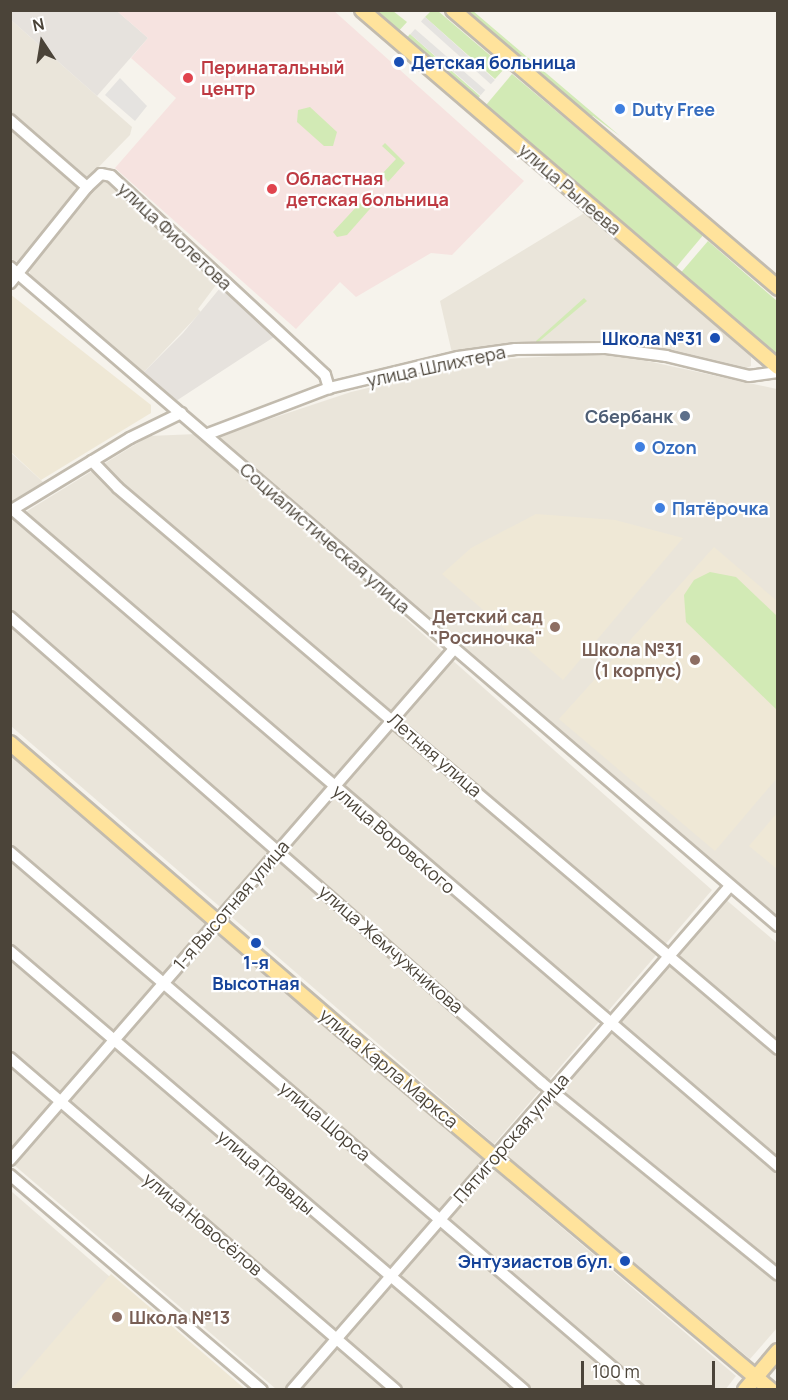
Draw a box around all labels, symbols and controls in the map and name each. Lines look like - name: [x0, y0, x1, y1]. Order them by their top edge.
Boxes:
- north arrow: [12, 12, 72, 72]
- text: N: [30, 12, 46, 36]
- place label: Детская больница: [411, 51, 576, 73]
- marker: Детская больница: [392, 55, 406, 69]
- place label: Перинатальный центр: [201, 57, 344, 100]
- marker: Перинатальный центр: [179, 69, 197, 87]
- place label: Duty Free: [632, 98, 715, 120]
- marker: Duty Free: [613, 102, 627, 116]
- street label: улица Рылеева: [514, 139, 626, 239]
- place label: Областная детская больница: [286, 168, 449, 210]
- street label: улица Фиолетова: [113, 178, 237, 294]
- marker: Областная детская больница: [263, 180, 281, 198]
- place label: Школа №31: [602, 327, 703, 349]
- marker: Школа №31: [708, 331, 722, 345]
- street label: улица Шлихтера: [365, 341, 507, 391]
- place label: Сбербанк: [585, 405, 673, 427]
- marker: Сбербанк: [678, 409, 692, 423]
- place label: Ozon: [652, 436, 697, 458]
- marker: Ozon: [633, 440, 647, 454]
- street label: Социалистическая улица: [236, 458, 414, 618]
- place label: Пятёрочка: [672, 497, 769, 519]
- marker: Пятёрочка: [653, 501, 667, 515]
- place label: Детский сад "Росиночка": [430, 606, 543, 648]
- marker: Детский сад "Росиночка": [548, 620, 562, 634]
- place label: Школа №31 (1 корпус): [582, 639, 683, 682]
- marker: Школа №31 (1 корпус): [688, 653, 702, 667]
- street label: Летняя улица: [384, 708, 486, 802]
- street label: улица Воровского: [328, 780, 460, 898]
- street label: 1-я Высотная улица: [169, 835, 293, 975]
- street label: улица Жемчужникова: [314, 880, 468, 1018]
- marker: 1-я Высотная: [249, 936, 263, 950]
- place label: 1-я Высотная: [212, 952, 300, 994]
- street label: улица Карла Маркса: [315, 1004, 463, 1132]
- street label: Пятигорская улица: [449, 1069, 573, 1207]
- street label: улица Щорса: [275, 1077, 375, 1165]
- street label: улица Правды: [213, 1125, 319, 1219]
- street label: улица Новосёлов: [139, 1168, 267, 1280]
- place label: Энтузиастов бул.: [458, 1250, 613, 1272]
- marker: Энтузиастов бул.: [618, 1254, 632, 1268]
- place label: Школа №13: [129, 1306, 230, 1328]
- marker: Школа №13: [110, 1310, 124, 1324]
- scale bar: [584, 1349, 718, 1387]
- text: 100 m: [592, 1359, 640, 1383]

